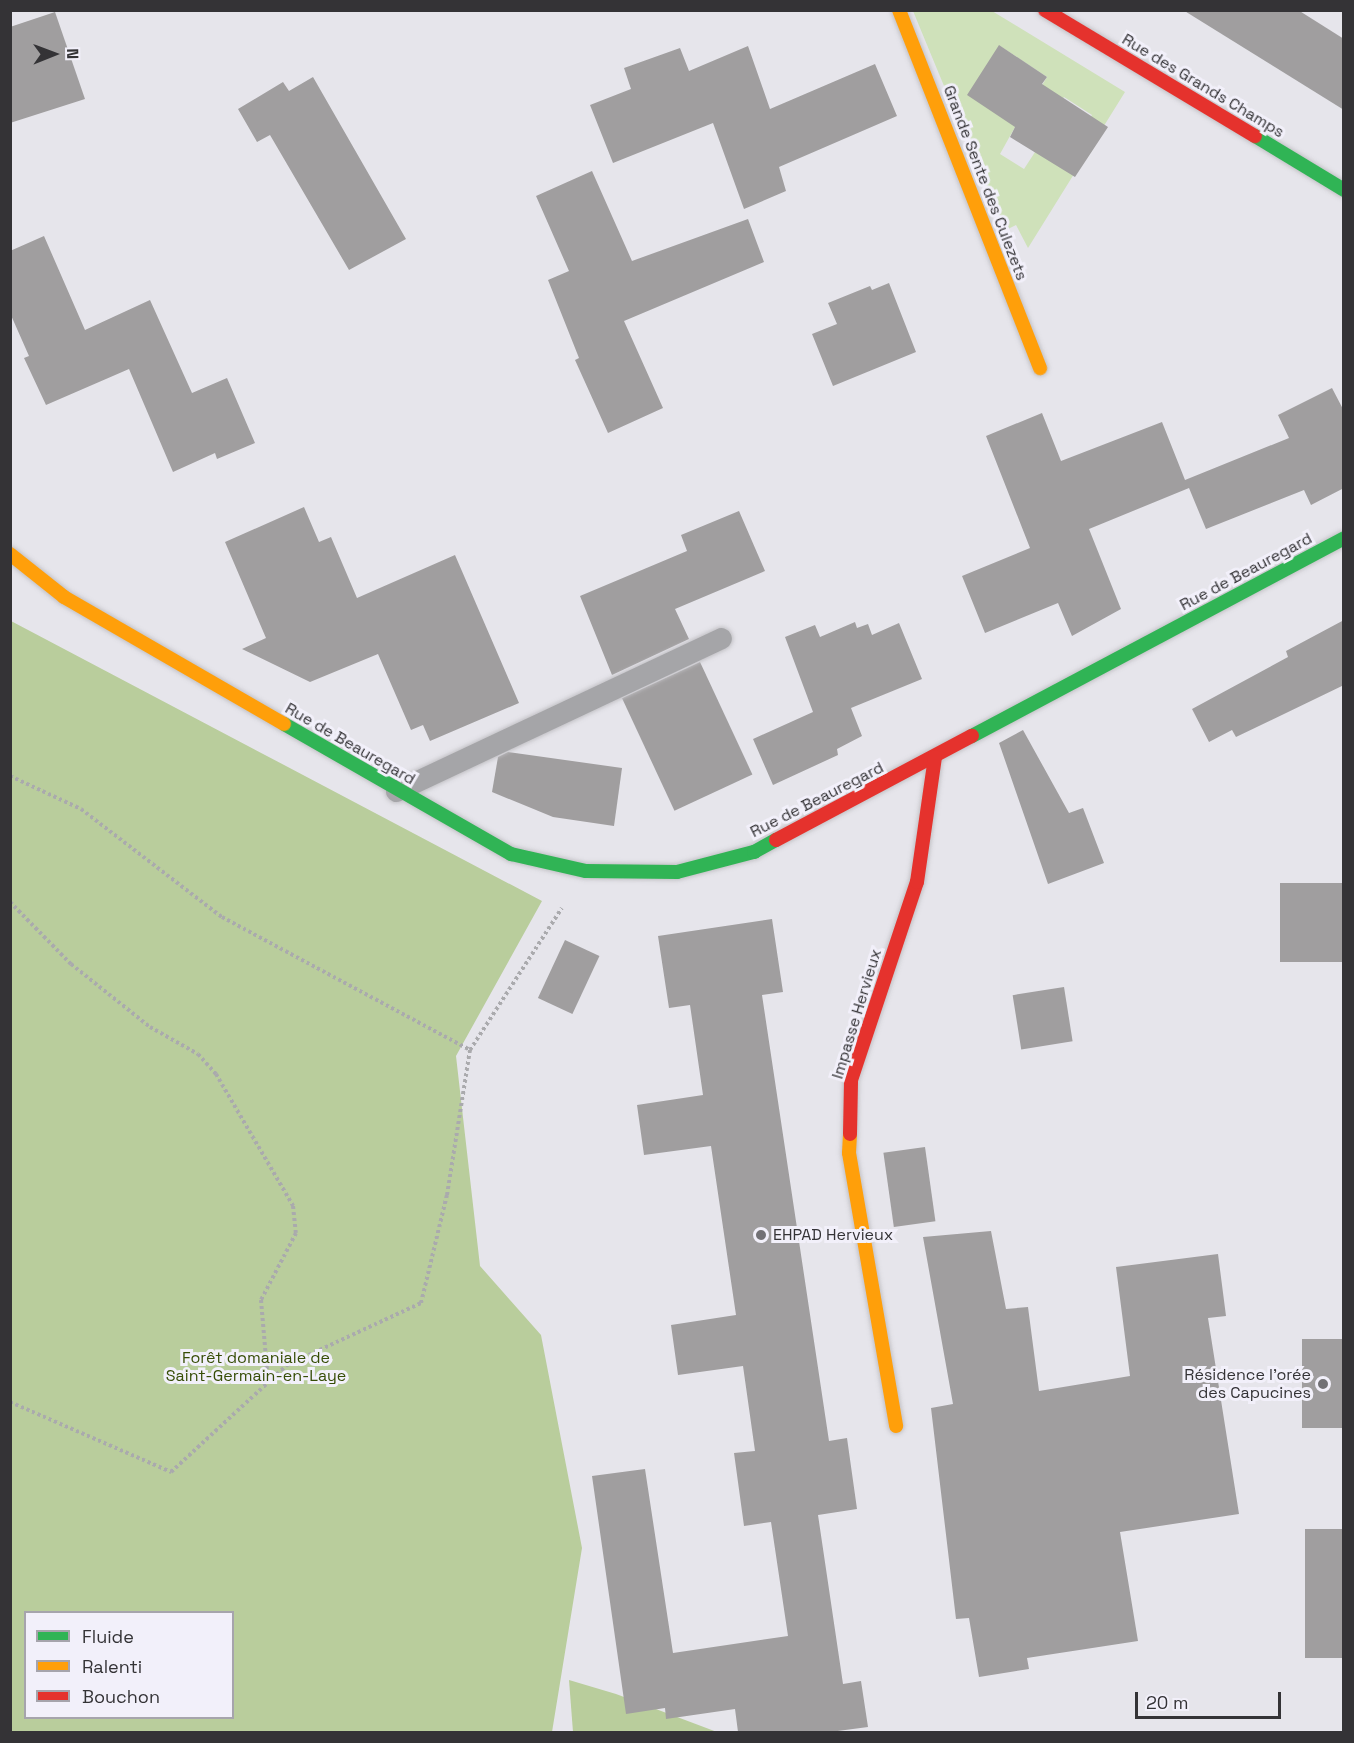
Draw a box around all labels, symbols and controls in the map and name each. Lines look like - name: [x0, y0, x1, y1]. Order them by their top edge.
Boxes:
- north arrow: [24, 24, 84, 84]
- street label: Rue des Grands Champs: [1118, 30, 1288, 142]
- text: N: [62, 48, 83, 59]
- street label: Grande Sente des Culezets: [939, 83, 1031, 283]
- street label: Rue de Beauregard: [1177, 529, 1315, 615]
- street label: Rue de Beauregard: [282, 699, 418, 789]
- street label: Rue de Beauregard: [747, 758, 887, 842]
- street label: Impasse Hervieux: [828, 947, 886, 1081]
- place label: EHPAD Hervieux: [773, 1225, 893, 1245]
- marker: EHPAD Hervieux: [754, 1228, 768, 1242]
- park label: Forêt domaniale de Saint-Germain-en-Laye: [166, 1348, 346, 1386]
- place label: Résidence l'orée des Capucines: [1184, 1365, 1311, 1403]
- marker: Résidence l'orée des Capucines: [1316, 1377, 1330, 1391]
- legend: [24, 1611, 234, 1719]
- text: Fluide: [82, 1625, 134, 1648]
- text: Ralenti: [82, 1655, 142, 1678]
- scale bar: [1138, 1680, 1284, 1718]
- text: Bouchon: [82, 1685, 160, 1708]
- text: 20 m: [1146, 1691, 1189, 1714]

